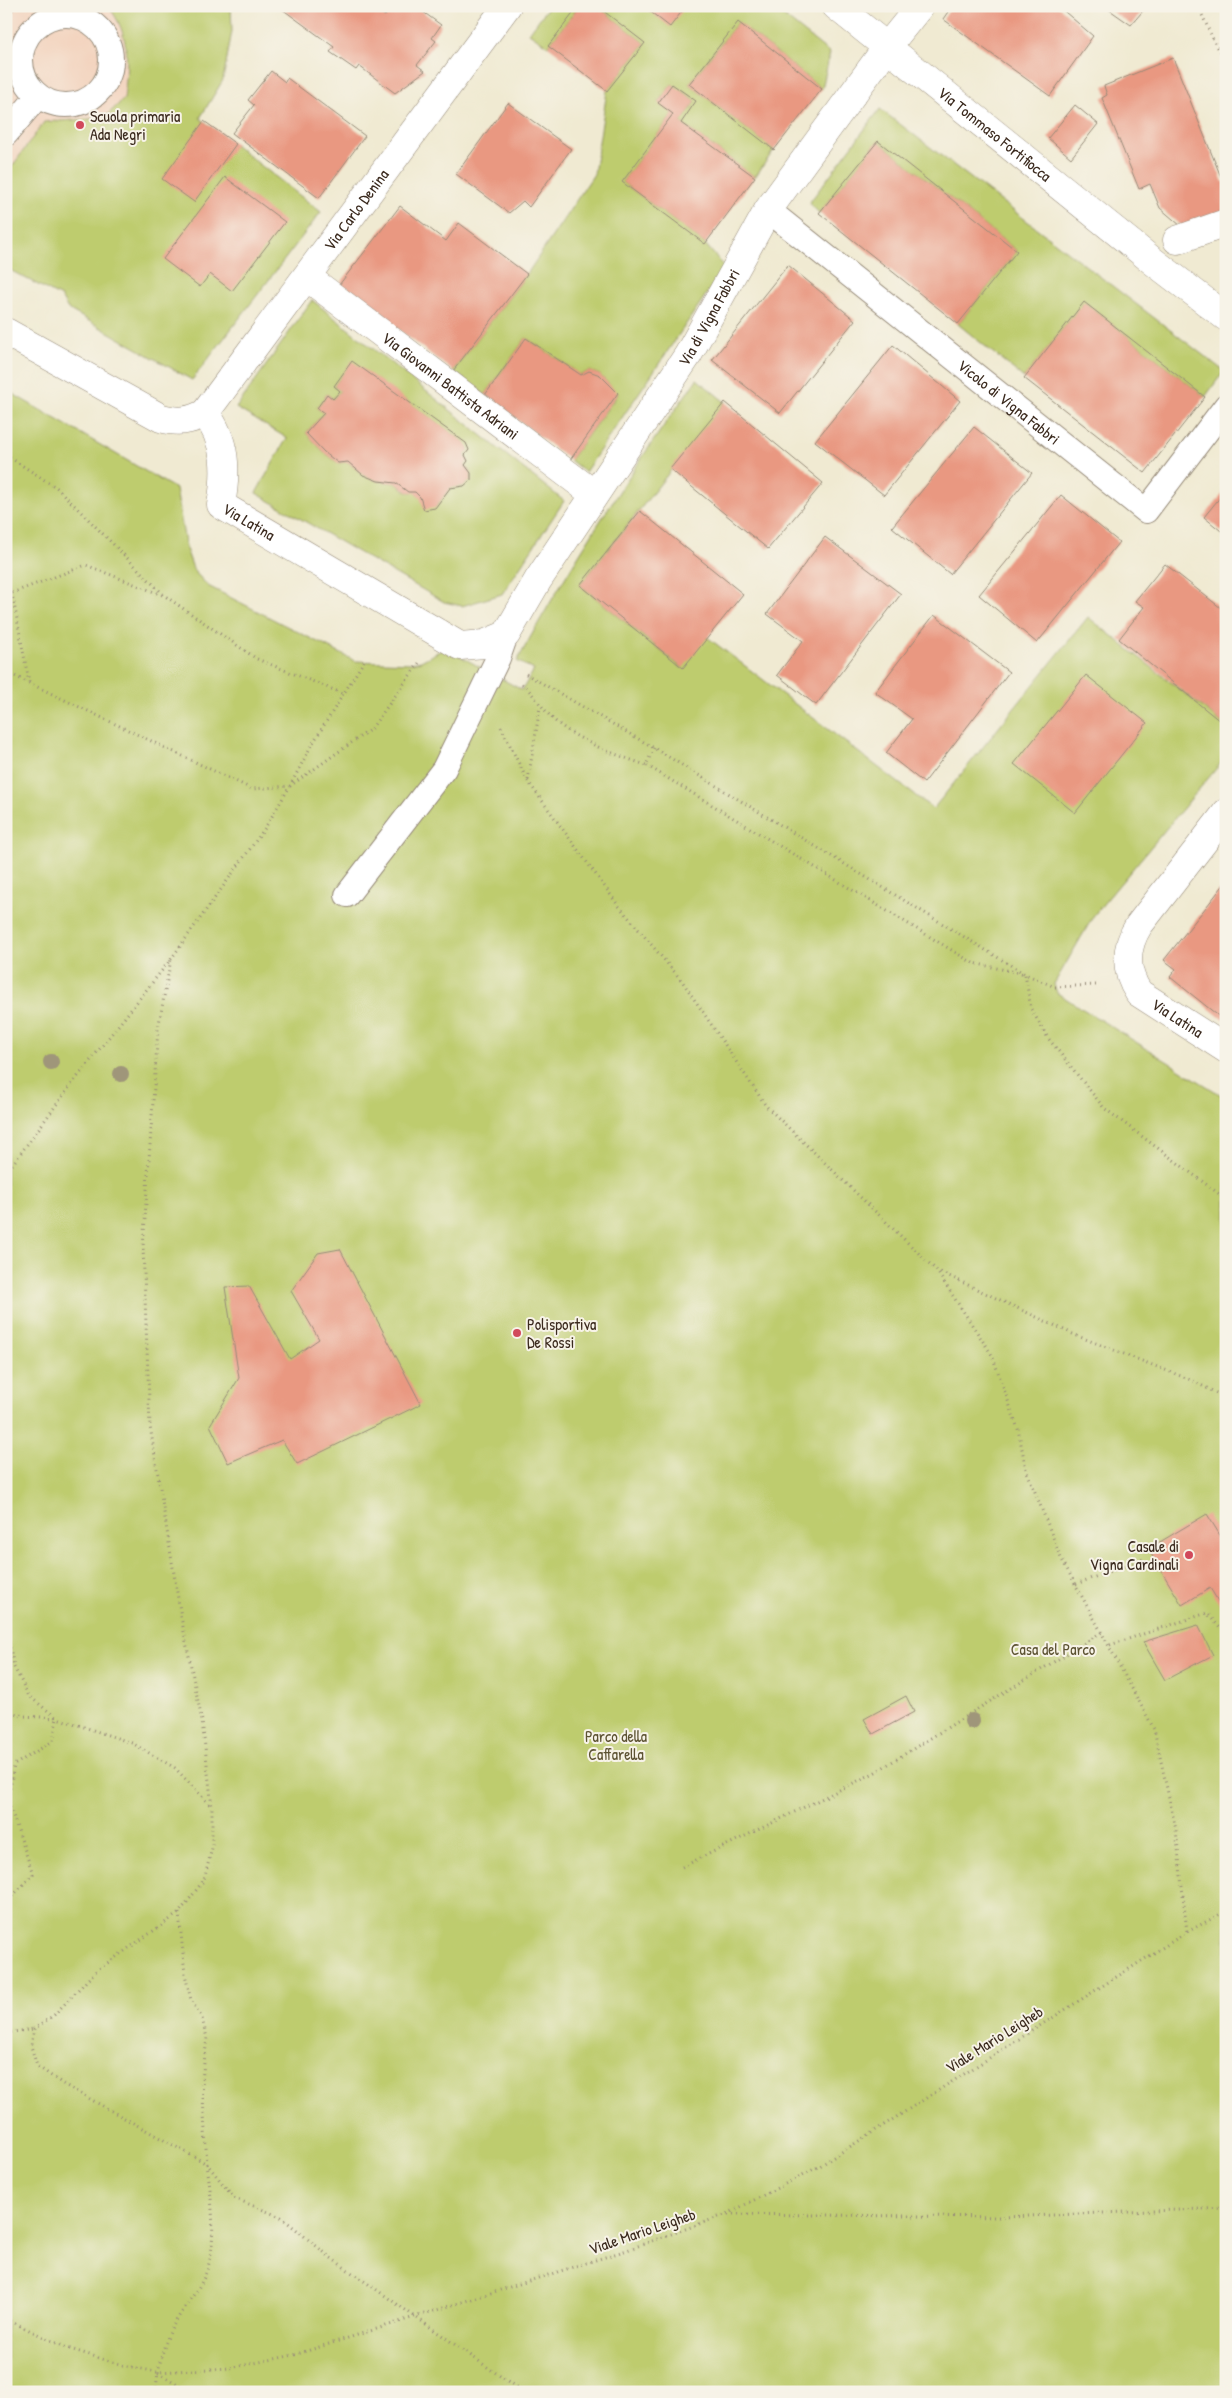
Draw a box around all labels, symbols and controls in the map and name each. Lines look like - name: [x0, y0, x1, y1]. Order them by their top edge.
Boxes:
- street label: Via Tommaso Fortifiocca: [933, 81, 1056, 186]
- place label: Scuola primaria Ada Negri: [90, 105, 180, 145]
- marker: Scuola primaria Ada Negri: [74, 119, 86, 131]
- street label: Via Carlo Denina: [318, 164, 393, 255]
- street label: Via di Vigna Fabbri: [673, 265, 745, 370]
- street label: Via Giovanni Battista Adriani: [378, 327, 524, 445]
- street label: Vicolo di Vigna Fabbri: [953, 354, 1065, 450]
- street label: Via Latina: [219, 497, 279, 546]
- street label: Via Latina: [1147, 993, 1208, 1043]
- place label: Polisportiva De Rossi: [527, 1313, 596, 1353]
- marker: Polisportiva De Rossi: [511, 1327, 523, 1339]
- place label: Casale di Vigna Cardinali: [1090, 1535, 1179, 1575]
- marker: Casale di Vigna Cardinali: [1183, 1549, 1195, 1561]
- park label: Casa del Parco: [1011, 1638, 1096, 1660]
- park label: Parco della Caffarella: [585, 1725, 647, 1765]
- street label: Viale Mario Leigheb: [941, 2000, 1047, 2078]
- street label: Viale Mario Leigheb: [586, 2202, 698, 2260]

